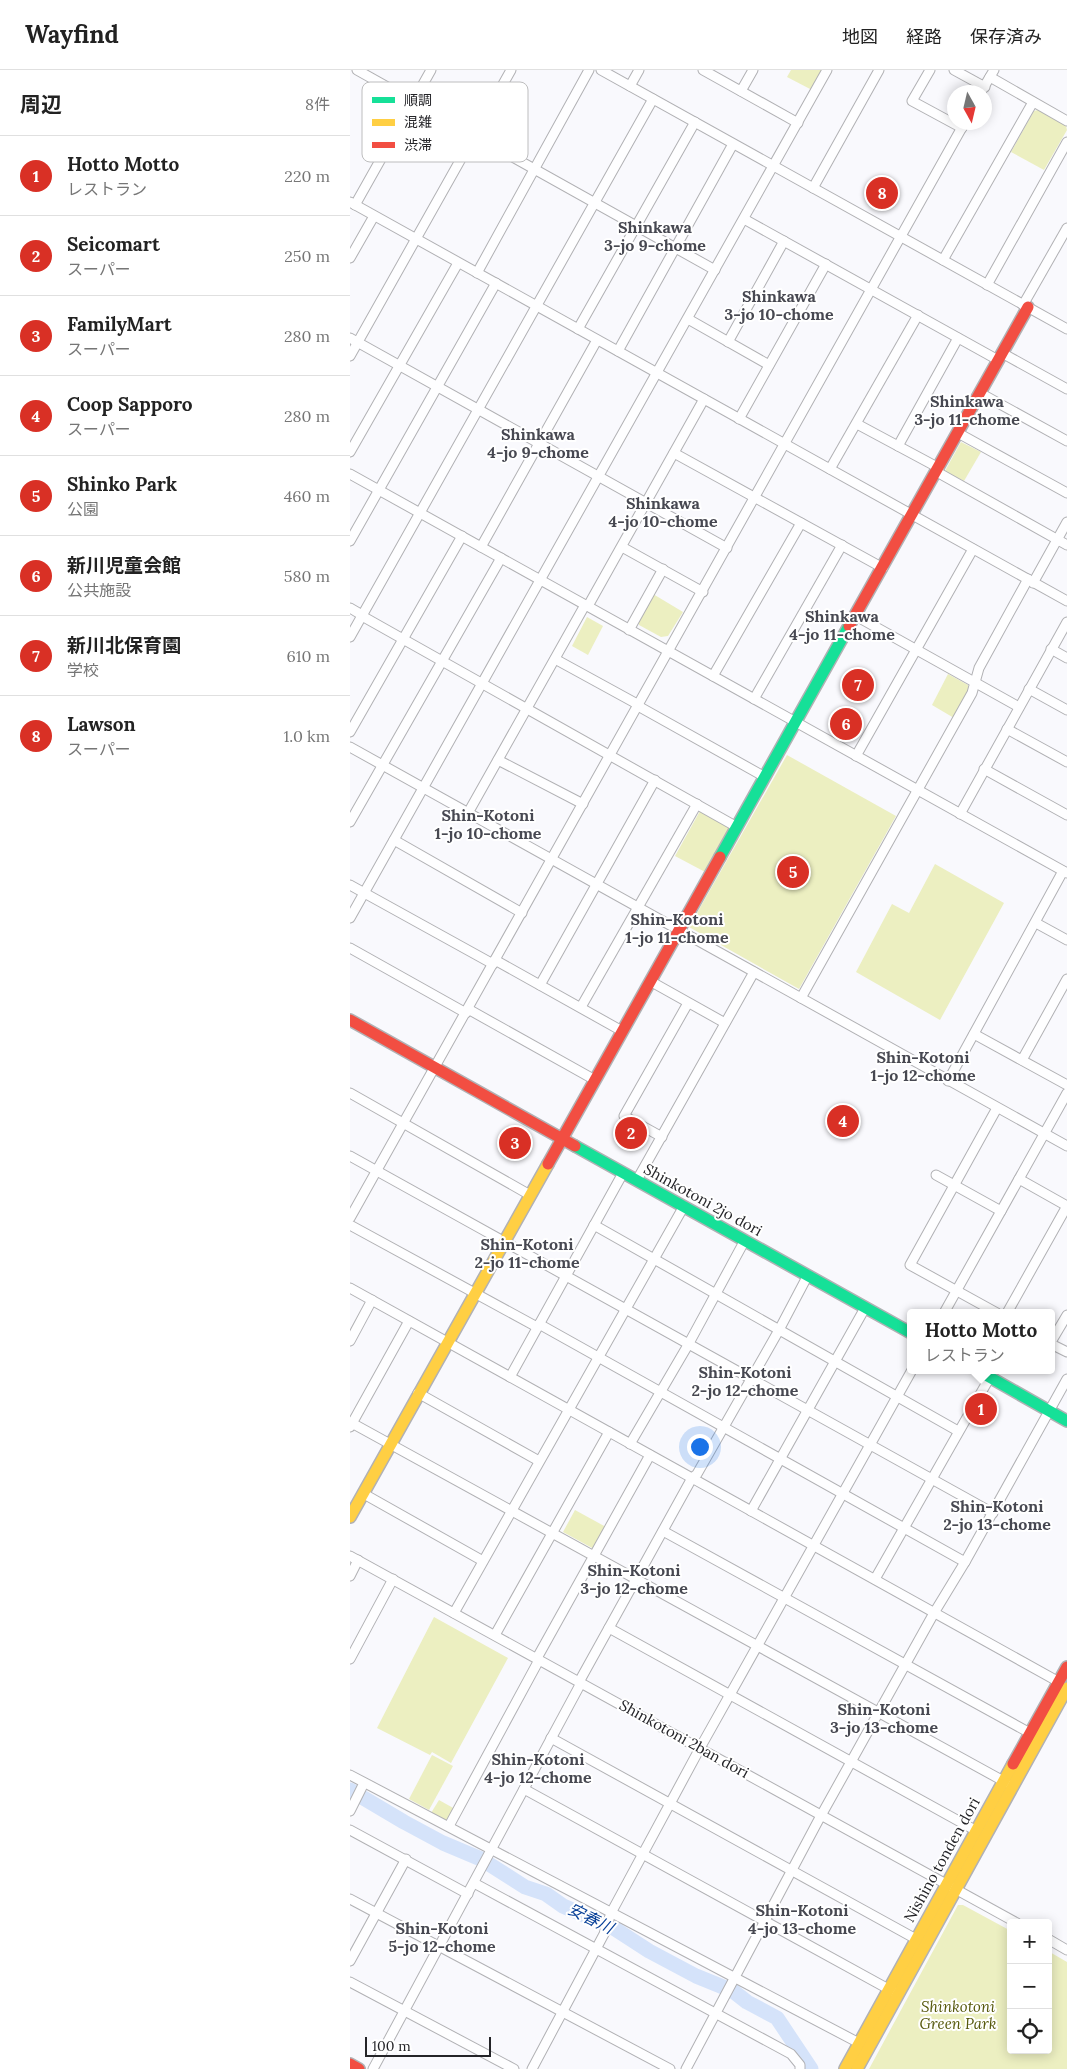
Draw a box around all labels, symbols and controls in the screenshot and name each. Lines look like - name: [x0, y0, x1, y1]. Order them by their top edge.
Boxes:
- text: Wayfind: [25, 19, 119, 50]
- text: 地図: [842, 25, 878, 48]
- text: 経路: [906, 25, 942, 48]
- text: 保存済み: [970, 25, 1042, 48]
- legend: [362, 82, 528, 162]
- north arrow: [947, 85, 992, 130]
- text: 周辺: [20, 91, 62, 118]
- text: 順調: [404, 91, 432, 109]
- text: 8件: [305, 94, 330, 114]
- text: 混雑: [404, 113, 432, 131]
- text: 渋滞: [404, 136, 432, 154]
- text: Hotto Motto: [67, 152, 179, 176]
- text: 1: [33, 166, 39, 186]
- text: 220 m: [284, 166, 330, 186]
- pin: 8: [866, 174, 898, 212]
- text: レストラン: [67, 179, 147, 199]
- district label: Shinkawa 3-jo 9-chome: [604, 217, 706, 255]
- text: Seicomart: [67, 232, 160, 256]
- text: 2: [32, 246, 40, 266]
- text: 250 m: [284, 246, 330, 266]
- text: スーパー: [67, 259, 131, 279]
- district label: Shinkawa 3-jo 10-chome: [724, 286, 834, 324]
- text: FamilyMart: [67, 312, 172, 336]
- text: 3: [32, 326, 40, 346]
- text: 280 m: [284, 326, 330, 346]
- text: スーパー: [67, 339, 131, 359]
- district label: Shinkawa 3-jo 11-chome: [914, 391, 1020, 429]
- text: Coop Sapporo: [67, 392, 193, 416]
- text: 4: [32, 406, 40, 426]
- text: 280 m: [284, 406, 330, 426]
- text: スーパー: [67, 419, 131, 439]
- district label: Shinkawa 4-jo 9-chome: [487, 424, 589, 462]
- text: Shinko Park: [67, 472, 177, 496]
- text: 5: [32, 486, 40, 506]
- text: 460 m: [284, 486, 330, 506]
- district label: Shinkawa 4-jo 10-chome: [608, 493, 718, 531]
- text: 公園: [67, 499, 99, 519]
- text: 新川児童会館: [67, 553, 181, 577]
- text: 6: [31, 566, 41, 586]
- text: 580 m: [284, 566, 330, 586]
- text: 公共施設: [67, 580, 131, 600]
- district label: Shinkawa 4-jo 11-chome: [789, 606, 895, 644]
- text: 新川北保育園: [67, 633, 181, 657]
- text: 7: [32, 646, 40, 666]
- text: 610 m: [286, 646, 330, 666]
- text: 学校: [67, 660, 99, 680]
- pin: 7: [842, 666, 874, 704]
- pin: 6: [830, 705, 862, 743]
- text: Lawson: [67, 712, 136, 736]
- text: 8: [31, 726, 41, 746]
- text: 1.0 km: [283, 726, 330, 746]
- text: スーパー: [67, 739, 131, 759]
- district label: Shin-Kotoni 1-jo 10-chome: [435, 805, 542, 843]
- pin: 5: [777, 853, 809, 891]
- district label: Shin-Kotoni 1-jo 11-chome: [625, 909, 729, 947]
- district label: Shin-Kotoni 1-jo 12-chome: [870, 1047, 976, 1085]
- pin: 4: [827, 1102, 859, 1140]
- pin: 2: [615, 1114, 647, 1152]
- pin: 3: [499, 1124, 531, 1162]
- street label: Shinkotoni 2jo dori: [641, 1159, 766, 1240]
- district label: Shin-Kotoni 2-jo 11-chome: [474, 1234, 580, 1272]
- popup: [907, 1309, 1055, 1374]
- text: Hotto Motto: [925, 1318, 1037, 1342]
- text: レストラン: [925, 1345, 1005, 1365]
- district label: Shin-Kotoni 2-jo 12-chome: [692, 1362, 799, 1400]
- pin: 1: [965, 1390, 997, 1428]
- your location: [687, 1434, 713, 1460]
- district label: Shin-Kotoni 2-jo 13-chome: [943, 1496, 1051, 1534]
- district label: Shin-Kotoni 3-jo 12-chome: [580, 1560, 688, 1598]
- street label: Shinkotoni 2ban dori: [616, 1695, 752, 1782]
- district label: Shin-Kotoni 3-jo 13-chome: [830, 1699, 938, 1737]
- district label: Shin-Kotoni 4-jo 12-chome: [484, 1749, 592, 1787]
- street label: Nishino tonden dori: [899, 1794, 984, 1926]
- water label: 安春川: [565, 1898, 619, 1938]
- district label: Shin-Kotoni 4-jo 13-chome: [748, 1900, 856, 1938]
- district label: Shin-Kotoni 5-jo 12-chome: [388, 1918, 496, 1956]
- map controls: [1007, 1919, 1052, 2054]
- button: +: [1007, 1919, 1052, 1964]
- button: −: [1007, 1964, 1052, 2009]
- park label: Shinkotoni Green Park: [920, 1997, 997, 2033]
- button: locate: [1007, 2009, 1052, 2054]
- scale bar: [365, 2034, 491, 2057]
- text: 100 m: [372, 2037, 411, 2055]

